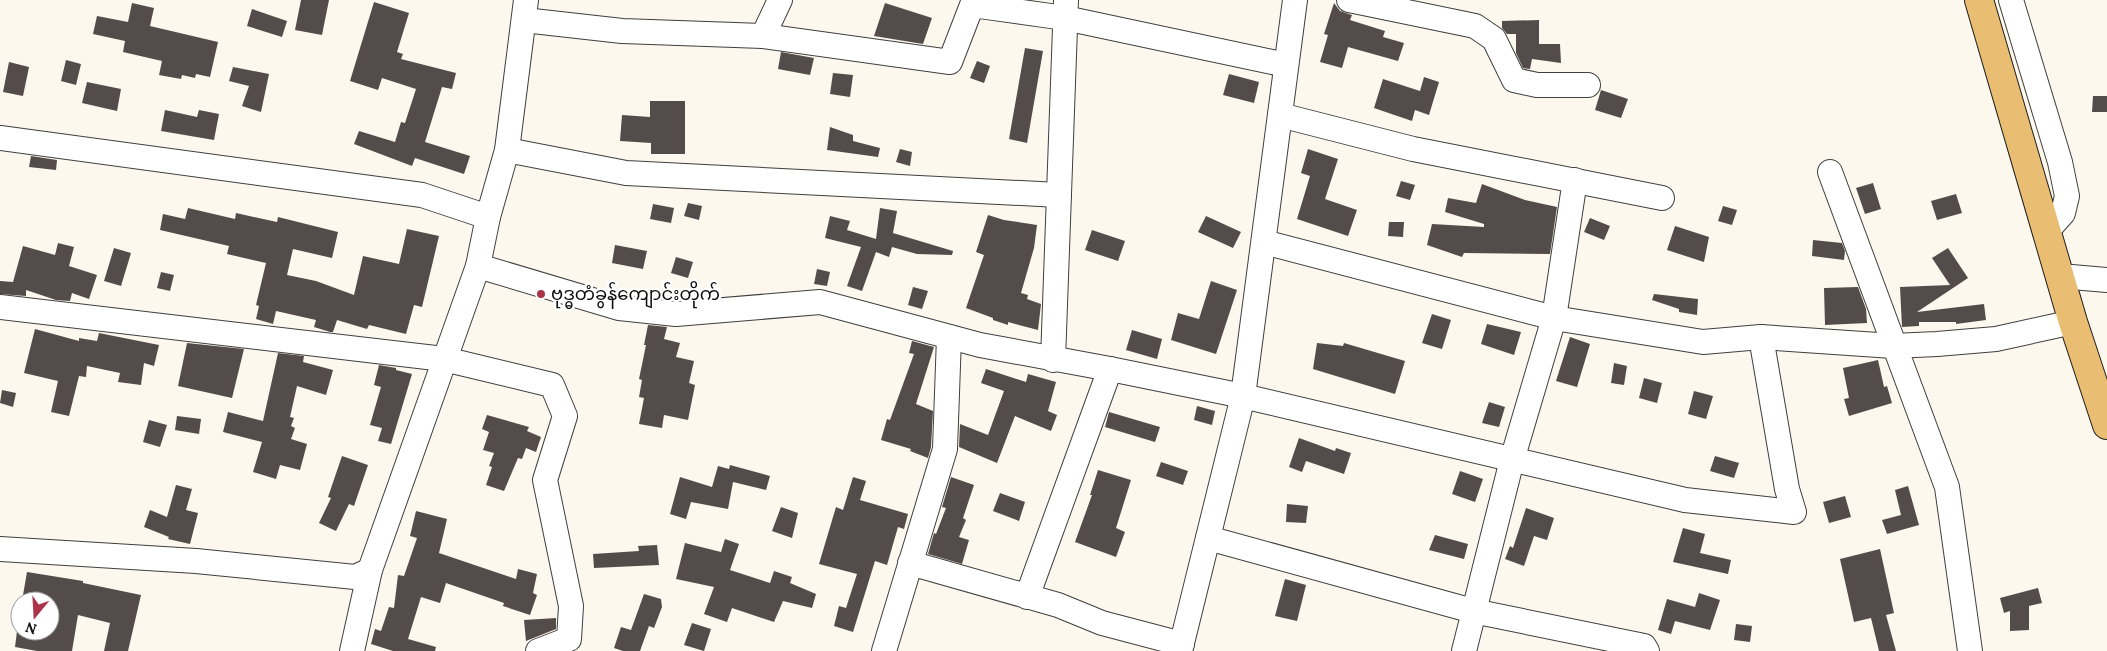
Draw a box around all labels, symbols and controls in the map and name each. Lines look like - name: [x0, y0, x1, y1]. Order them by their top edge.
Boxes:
- place label: ဗုဒ္ဓတံခွန်ကျောင်းတိုက်: [551, 280, 720, 309]
- marker: ဗုဒ္ဓတံခွန်ကျောင်းတိုက်: [535, 288, 547, 300]
- north arrow: [10, 591, 60, 641]
- text: N: [23, 618, 39, 639]

